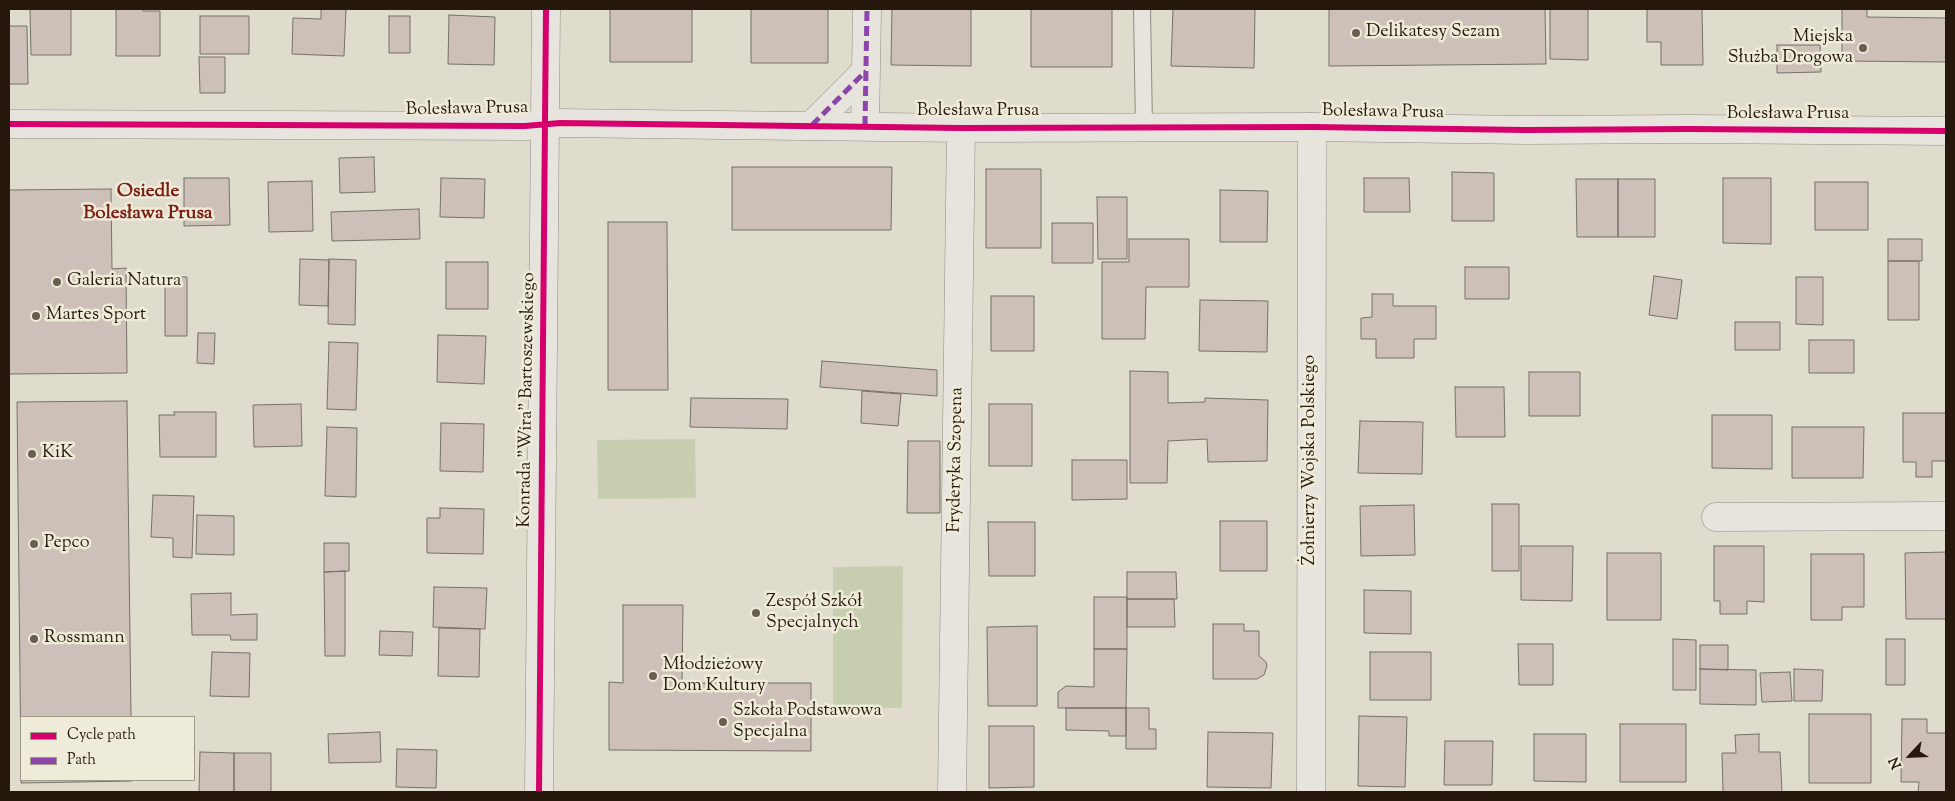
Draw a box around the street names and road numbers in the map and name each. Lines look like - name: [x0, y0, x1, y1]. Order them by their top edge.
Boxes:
- street label: Bolesława Prusa: [406, 98, 528, 122]
- street label: Bolesława Prusa: [917, 101, 1039, 123]
- street label: Bolesława Prusa: [1322, 101, 1444, 125]
- street label: Bolesława Prusa: [1727, 104, 1849, 126]
- street label: Konrada "Wira" Bartoszewskiego: [515, 272, 541, 528]
- street label: Żołnierzy Wojska Polskiego: [1300, 355, 1322, 565]
- street label: Fryderyka Szopena: [945, 387, 969, 533]

